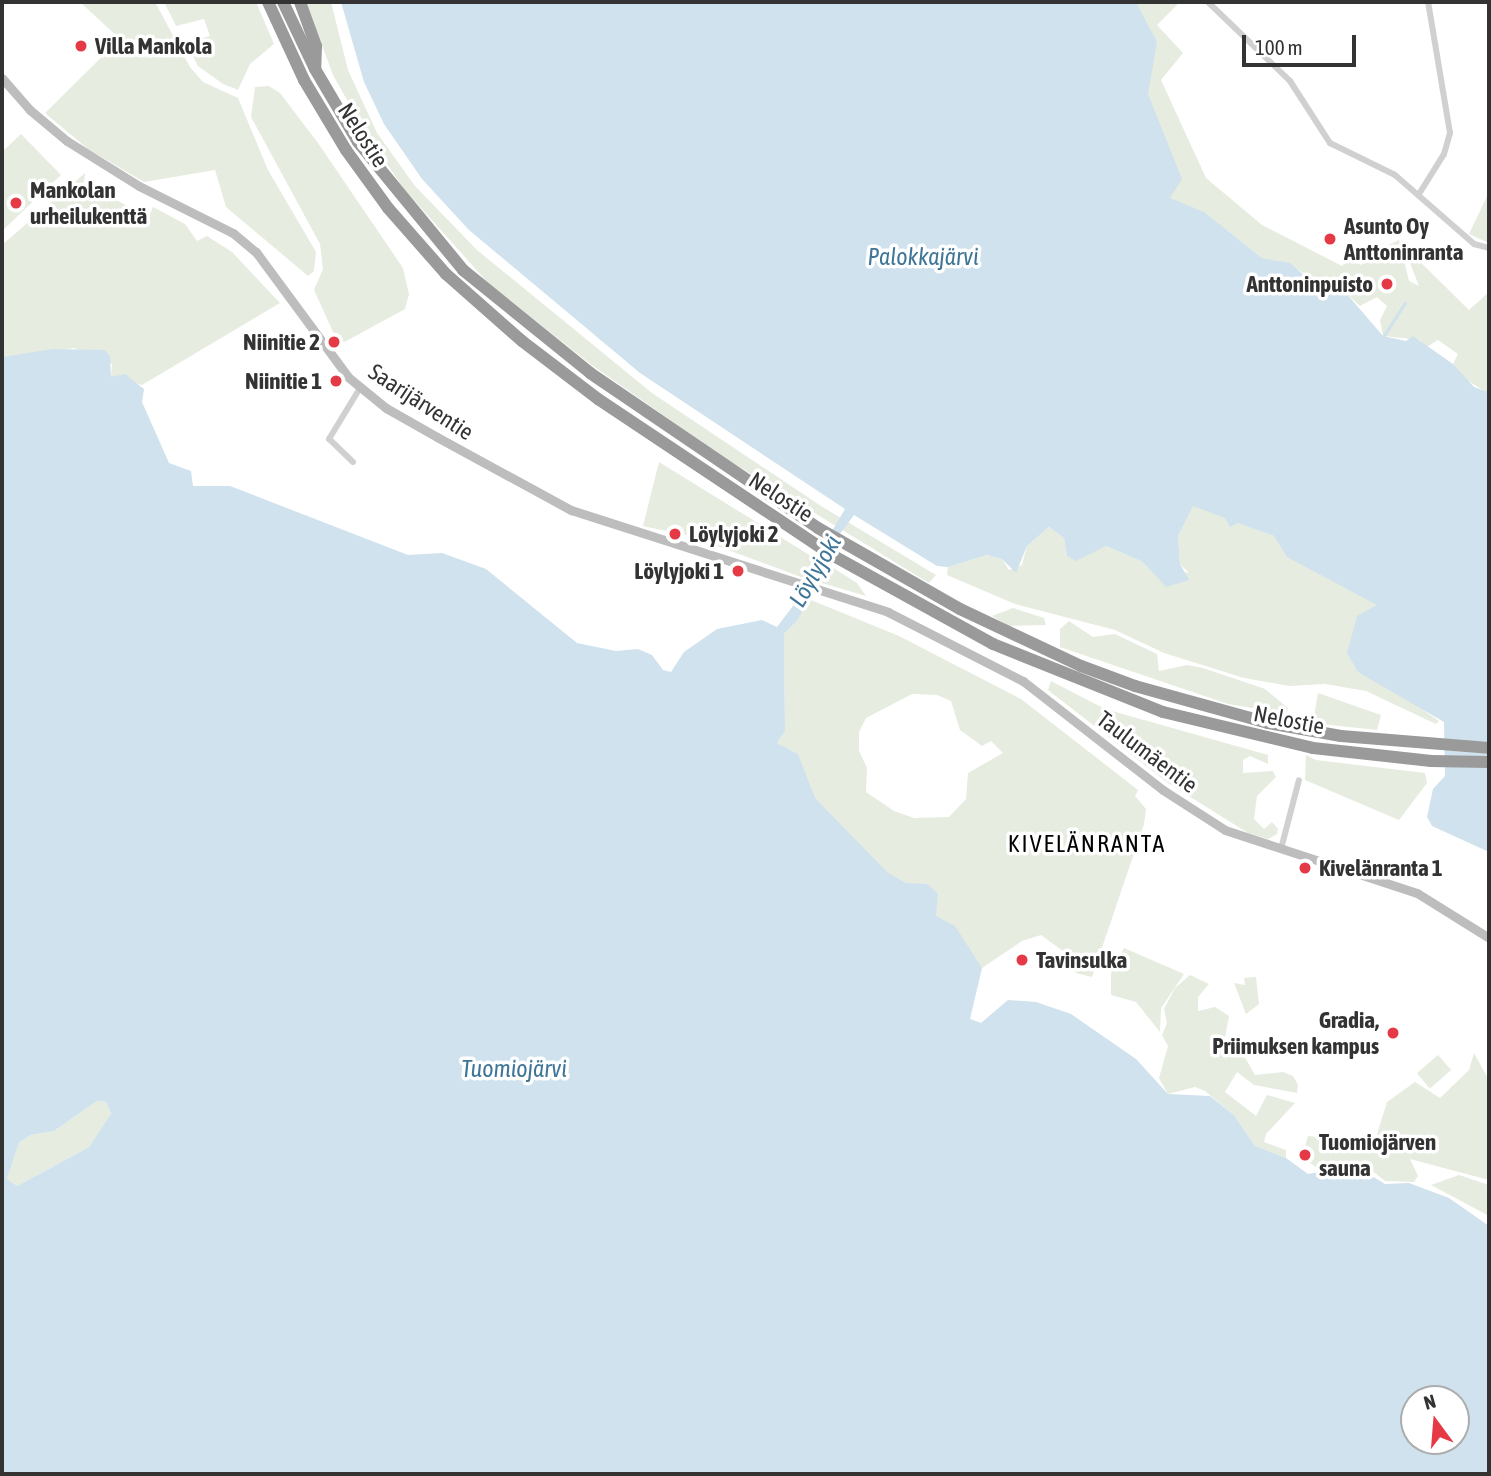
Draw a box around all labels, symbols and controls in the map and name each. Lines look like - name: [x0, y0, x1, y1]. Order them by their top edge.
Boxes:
- scale bar: [1246, 21, 1360, 65]
- place label: Villa Mankola: [95, 32, 212, 60]
- text: 100 m: [1255, 35, 1303, 59]
- marker: Villa Mankola: [73, 38, 89, 54]
- street label: Nelostie: [332, 98, 394, 172]
- place label: Mankolan urheilukenttä: [30, 176, 147, 230]
- marker: Mankolan urheilukenttä: [8, 195, 24, 211]
- place label: Asunto Oy Anttoninranta: [1344, 212, 1463, 266]
- marker: Asunto Oy Anttoninranta: [1322, 231, 1338, 247]
- water label: Palokkajärvi: [868, 243, 978, 271]
- place label: Anttoninpuisto: [1247, 270, 1373, 298]
- marker: Anttoninpuisto: [1379, 276, 1395, 292]
- place label: Niinitie 2: [243, 328, 320, 356]
- marker: Niinitie 2: [326, 334, 342, 350]
- street label: Saarijärventie: [364, 358, 478, 446]
- place label: Niinitie 1: [245, 367, 322, 395]
- marker: Niinitie 1: [328, 373, 344, 389]
- street label: Nelostie: [744, 466, 818, 528]
- place label: Löylyjoki 2: [689, 520, 779, 548]
- marker: Löylyjoki 2: [667, 526, 683, 542]
- water label: Löylyjoki: [783, 530, 847, 612]
- place label: Löylyjoki 1: [634, 557, 724, 585]
- marker: Löylyjoki 1: [730, 563, 746, 579]
- street label: Nelostie: [1251, 700, 1327, 740]
- street label: Taulumäentie: [1091, 705, 1203, 799]
- district label: KIVELÄNRANTA: [1009, 830, 1165, 858]
- place label: Kivelänranta 1: [1319, 854, 1443, 882]
- marker: Kivelänranta 1: [1297, 860, 1313, 876]
- place label: Tavinsulka: [1036, 946, 1127, 974]
- marker: Tavinsulka: [1014, 952, 1030, 968]
- place label: Gradia, Priimuksen kampus: [1212, 1006, 1379, 1060]
- marker: Gradia, Priimuksen kampus: [1385, 1025, 1401, 1041]
- water label: Tuomiojärvi: [461, 1055, 567, 1083]
- place label: Tuomiojärven sauna: [1319, 1128, 1436, 1182]
- marker: Tuomiojärven sauna: [1297, 1147, 1313, 1163]
- north arrow: [1400, 1385, 1470, 1455]
- text: N: [1421, 1390, 1438, 1414]

